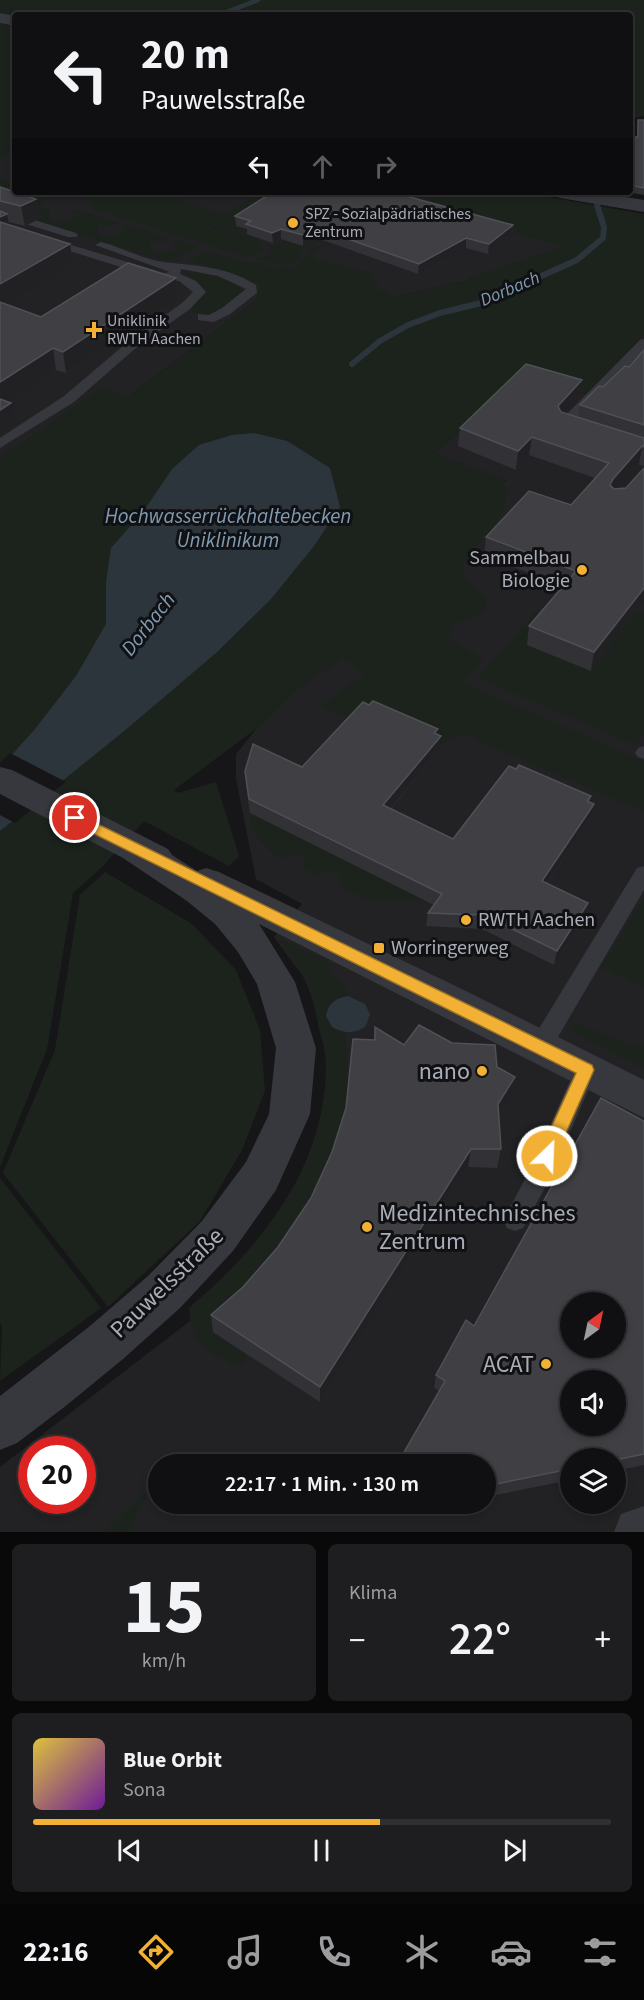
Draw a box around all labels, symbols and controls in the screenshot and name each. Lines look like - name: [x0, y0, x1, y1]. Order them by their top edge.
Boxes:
- text: 20 m: [141, 25, 230, 85]
- icon: left: [42, 36, 120, 114]
- text: Pauwelsstraße: [141, 81, 306, 120]
- icon: left: [243, 150, 276, 183]
- icon: ahead: [306, 150, 339, 183]
- icon: right: [369, 150, 402, 183]
- place label: SPZ - Sozialpädriatisches Zentrum: [305, 203, 471, 243]
- marker: SPZ - Sozialpädriatisches Zentrum: [286, 216, 300, 230]
- water label: Dorbach: [476, 265, 544, 313]
- place label: Uniklinik RWTH Aachen: [107, 310, 201, 350]
- marker: Uniklinik RWTH Aachen: [85, 321, 103, 339]
- water label: Hochwasserrückhaltebecken Uniklinikum: [105, 501, 351, 555]
- place label: Sammelbau Biologie: [469, 544, 570, 595]
- marker: Sammelbau Biologie: [575, 563, 589, 577]
- water label: Dorbach: [114, 586, 182, 662]
- pin: [49, 792, 100, 843]
- icon: arrive: [58, 801, 91, 834]
- place label: RWTH Aachen: [478, 906, 595, 934]
- marker: RWTH Aachen: [459, 913, 473, 927]
- place label: Worringerweg: [391, 934, 508, 962]
- marker: Worringerweg: [372, 941, 386, 955]
- place label: nano: [419, 1054, 470, 1089]
- marker: nano: [475, 1064, 489, 1078]
- position arrow: [515, 1124, 579, 1188]
- place label: Medizintechnisches Zentrum: [379, 1196, 576, 1259]
- street label: Pauwelsstraße: [102, 1220, 232, 1346]
- marker: Medizintechnisches Zentrum: [360, 1220, 374, 1234]
- north arrow: [560, 1292, 626, 1358]
- map controls: [560, 1292, 626, 1514]
- place label: ACAT: [483, 1347, 534, 1382]
- marker: ACAT: [539, 1357, 553, 1371]
- button: sound: [560, 1370, 626, 1436]
- speed limit sign: 20: [18, 1436, 96, 1514]
- button: layers: [560, 1448, 626, 1514]
- text: 22:17 · 1 Min. · 130 m: [225, 1468, 419, 1500]
- text: 15: [123, 1552, 205, 1663]
- text: Klima: [349, 1579, 397, 1607]
- text: 22°: [449, 1608, 511, 1672]
- text: −: [349, 1617, 365, 1664]
- text: +: [595, 1617, 611, 1664]
- text: km/h: [142, 1647, 186, 1675]
- text: Blue Orbit: [123, 1744, 222, 1776]
- text: Sona: [123, 1776, 166, 1804]
- icon: previous: [113, 1834, 146, 1867]
- icon: pause: [305, 1834, 338, 1867]
- icon: next: [498, 1834, 531, 1867]
- icon: directions: [135, 1931, 177, 1973]
- icon: music: [224, 1931, 266, 1973]
- icon: phone: [313, 1931, 355, 1973]
- icon: climate: [401, 1931, 443, 1973]
- icon: car: [490, 1931, 532, 1973]
- icon: filters: [579, 1931, 621, 1973]
- text: 22:16: [23, 1933, 88, 1972]

